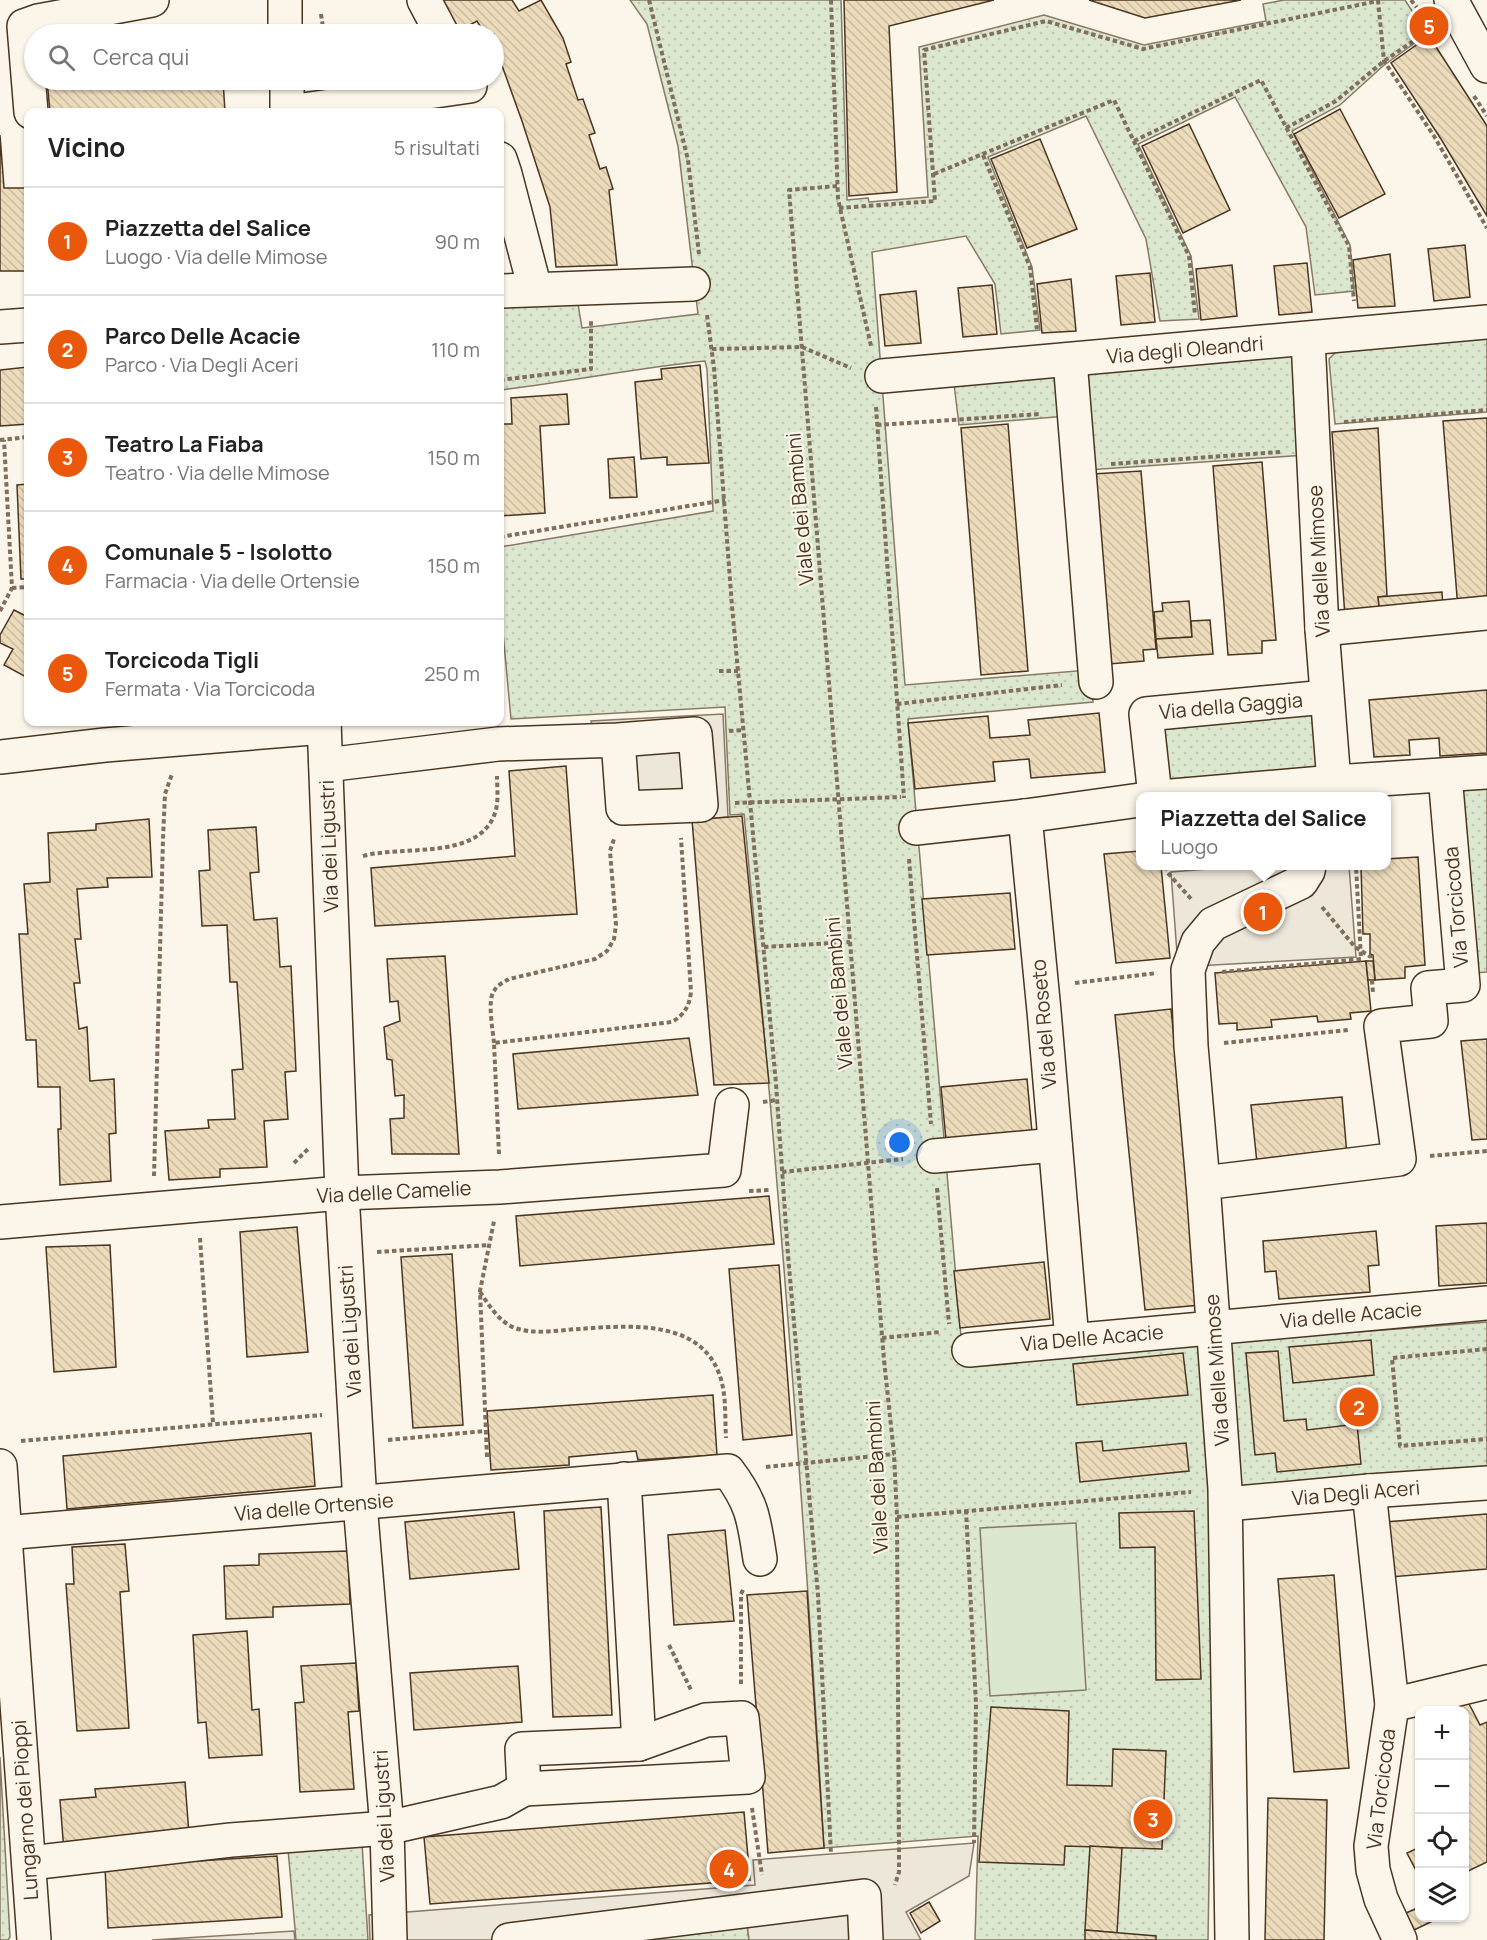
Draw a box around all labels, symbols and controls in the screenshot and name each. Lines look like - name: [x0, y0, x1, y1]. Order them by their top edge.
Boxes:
- pin: 5: [1410, 3, 1448, 48]
- search box: [24, 24, 504, 90]
- icon: search: [45, 41, 78, 74]
- text: Cerca qui: [93, 42, 189, 72]
- text: Vicino: [48, 129, 125, 165]
- text: 5 risultati: [394, 134, 480, 161]
- text: Piazzetta del Salice: [105, 213, 311, 243]
- text: 1: [63, 228, 72, 255]
- text: 90 m: [434, 228, 480, 255]
- text: Luogo · Via delle Mimose: [105, 243, 327, 270]
- text: Parco Delle Acacie: [105, 321, 301, 351]
- street label: Via degli Oleandri: [1105, 329, 1265, 370]
- text: 2: [62, 336, 73, 363]
- text: 110 m: [431, 336, 480, 363]
- text: Parco · Via Degli Aceri: [105, 351, 299, 378]
- text: Teatro La Fiaba: [105, 429, 264, 459]
- street label: Viale dei Bambini: [779, 431, 820, 587]
- text: 3: [62, 444, 73, 471]
- text: 150 m: [427, 444, 480, 471]
- text: Teatro · Via delle Mimose: [105, 459, 330, 486]
- street label: Via delle Mimose: [1301, 484, 1336, 638]
- text: Comunale 5 - Isolotto: [105, 537, 332, 567]
- text: 4: [61, 552, 74, 579]
- text: 150 m: [427, 552, 480, 579]
- text: Farmacia · Via delle Ortensie: [105, 567, 360, 594]
- text: Torcicoda Tigli: [105, 645, 259, 675]
- text: 5: [62, 660, 73, 687]
- text: 250 m: [424, 660, 480, 687]
- text: Fermata · Via Torcicoda: [105, 675, 315, 702]
- street label: Via della Gaggia: [1158, 686, 1304, 725]
- street label: Via dei Ligustri: [313, 779, 344, 913]
- popup: [1136, 792, 1391, 870]
- text: Piazzetta del Salice: [1161, 803, 1367, 833]
- text: Luogo: [1161, 833, 1218, 860]
- street label: Via Torcicoda: [1437, 845, 1474, 969]
- pin: 1: [1244, 890, 1282, 934]
- street label: Viale dei Bambini: [818, 915, 859, 1071]
- street label: Via del Roseto: [1024, 958, 1063, 1090]
- your location: [885, 1128, 914, 1157]
- street label: Via delle Camelie: [316, 1174, 472, 1209]
- street label: Via dei Ligustri: [331, 1264, 368, 1398]
- street label: Via delle Mimose: [1198, 1293, 1235, 1447]
- street label: Via delle Acacie: [1279, 1295, 1423, 1334]
- street label: Via Delle Acacie: [1019, 1318, 1165, 1357]
- pin: 2: [1340, 1384, 1378, 1430]
- street label: Viale dei Bambini: [859, 1400, 894, 1554]
- street label: Via Degli Aceri: [1291, 1473, 1421, 1512]
- street label: Via delle Ortensie: [233, 1486, 395, 1527]
- map controls: [1415, 1706, 1469, 1922]
- button: +: [1415, 1706, 1469, 1760]
- street label: Lungarno dei Pioppi: [5, 1719, 44, 1901]
- street label: Via Torcicoda: [1360, 1727, 1401, 1851]
- street label: Via dei Ligustri: [367, 1749, 400, 1883]
- button: −: [1415, 1760, 1469, 1814]
- pin: 3: [1134, 1796, 1172, 1842]
- button: locate: [1415, 1814, 1469, 1868]
- pin: 4: [710, 1846, 748, 1892]
- button: layers: [1415, 1868, 1469, 1922]

